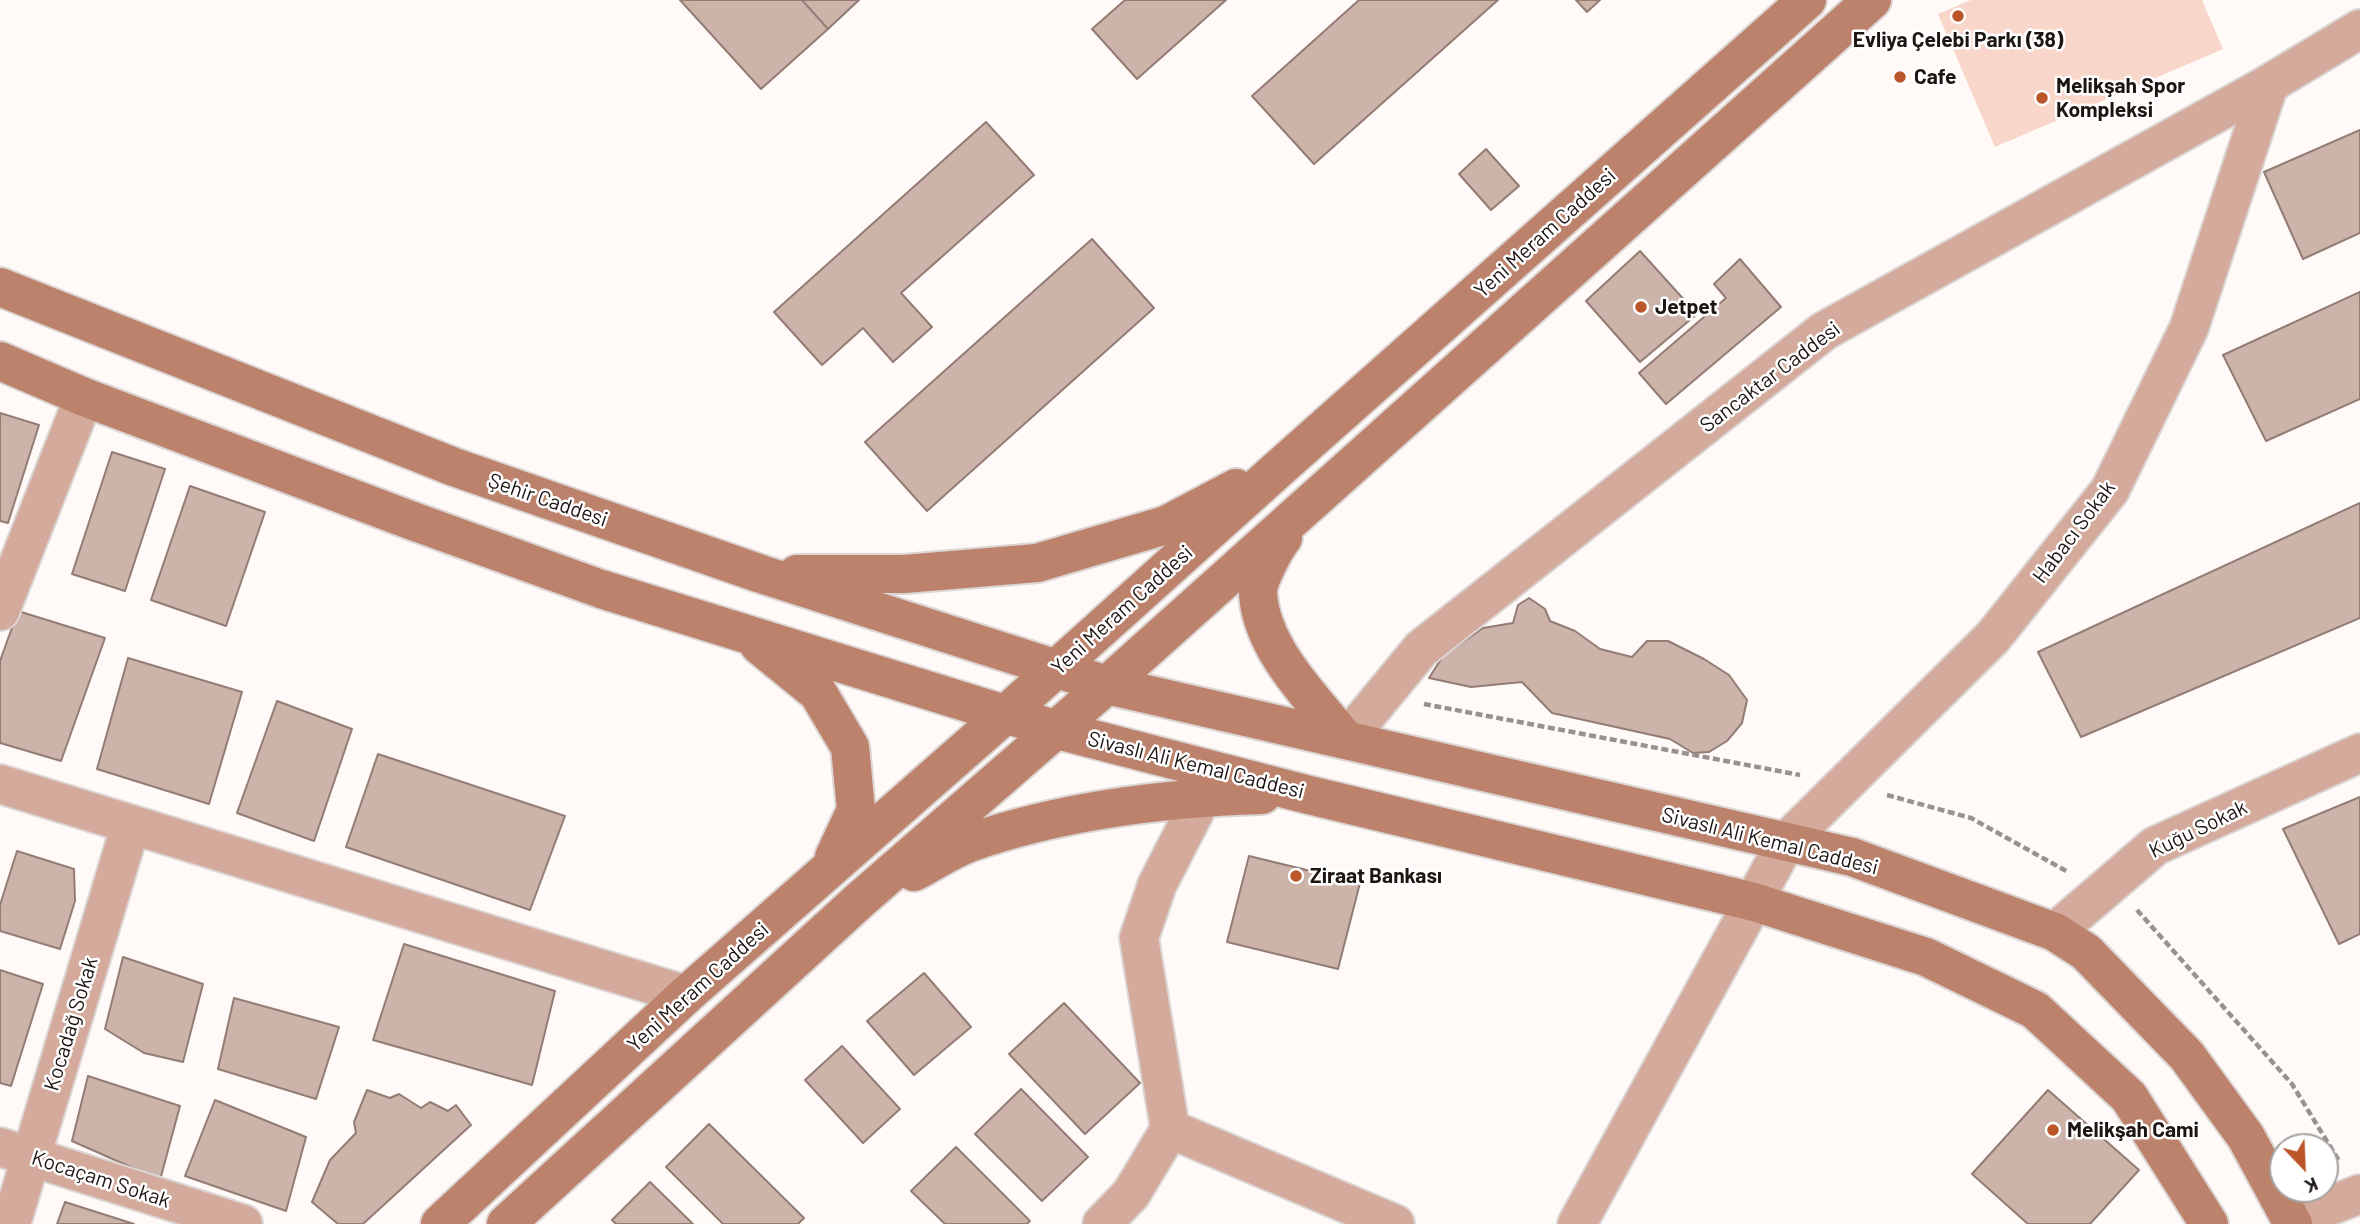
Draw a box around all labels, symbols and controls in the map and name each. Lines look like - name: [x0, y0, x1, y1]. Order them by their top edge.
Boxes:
- marker: Evliya Çelebi Parkı (38): [1950, 8, 1966, 24]
- place label: Evliya Çelebi Parkı (38): [1853, 27, 2063, 53]
- place label: Cafe: [1914, 64, 1957, 90]
- marker: Cafe: [1892, 69, 1908, 85]
- place label: Melikşah Spor Kompleksi: [2056, 73, 2185, 123]
- marker: Melikşah Spor Kompleksi: [2034, 90, 2050, 106]
- street label: Yeni Meram Caddesi: [1469, 163, 1621, 303]
- place label: Jetpet: [1655, 294, 1717, 320]
- marker: Jetpet: [1633, 299, 1649, 315]
- street label: Sancaktar Caddesi: [1695, 316, 1845, 438]
- street label: Şehir Caddesi: [485, 468, 611, 532]
- street label: Habacı Sokak: [2027, 476, 2121, 588]
- street label: Yeni Meram Caddesi: [1046, 540, 1198, 680]
- street label: Sivaslı Ali Kemal Caddesi: [1085, 726, 1307, 804]
- street label: Kuğu Sokak: [2145, 794, 2251, 864]
- street label: Sivaslı Ali Kemal Caddesi: [1659, 802, 1881, 880]
- place label: Ziraat Bankası: [1310, 863, 1442, 889]
- marker: Ziraat Bankası: [1288, 868, 1304, 884]
- street label: Yeni Meram Caddesi: [622, 917, 774, 1057]
- street label: Kocadağ Sokak: [39, 954, 103, 1094]
- place label: Melikşah Cami: [2067, 1117, 2199, 1143]
- marker: Melikşah Cami: [2045, 1122, 2061, 1138]
- north arrow: [2269, 1133, 2339, 1203]
- street label: Kocaçam Sokak: [29, 1145, 173, 1213]
- text: K: [2302, 1173, 2322, 1199]

